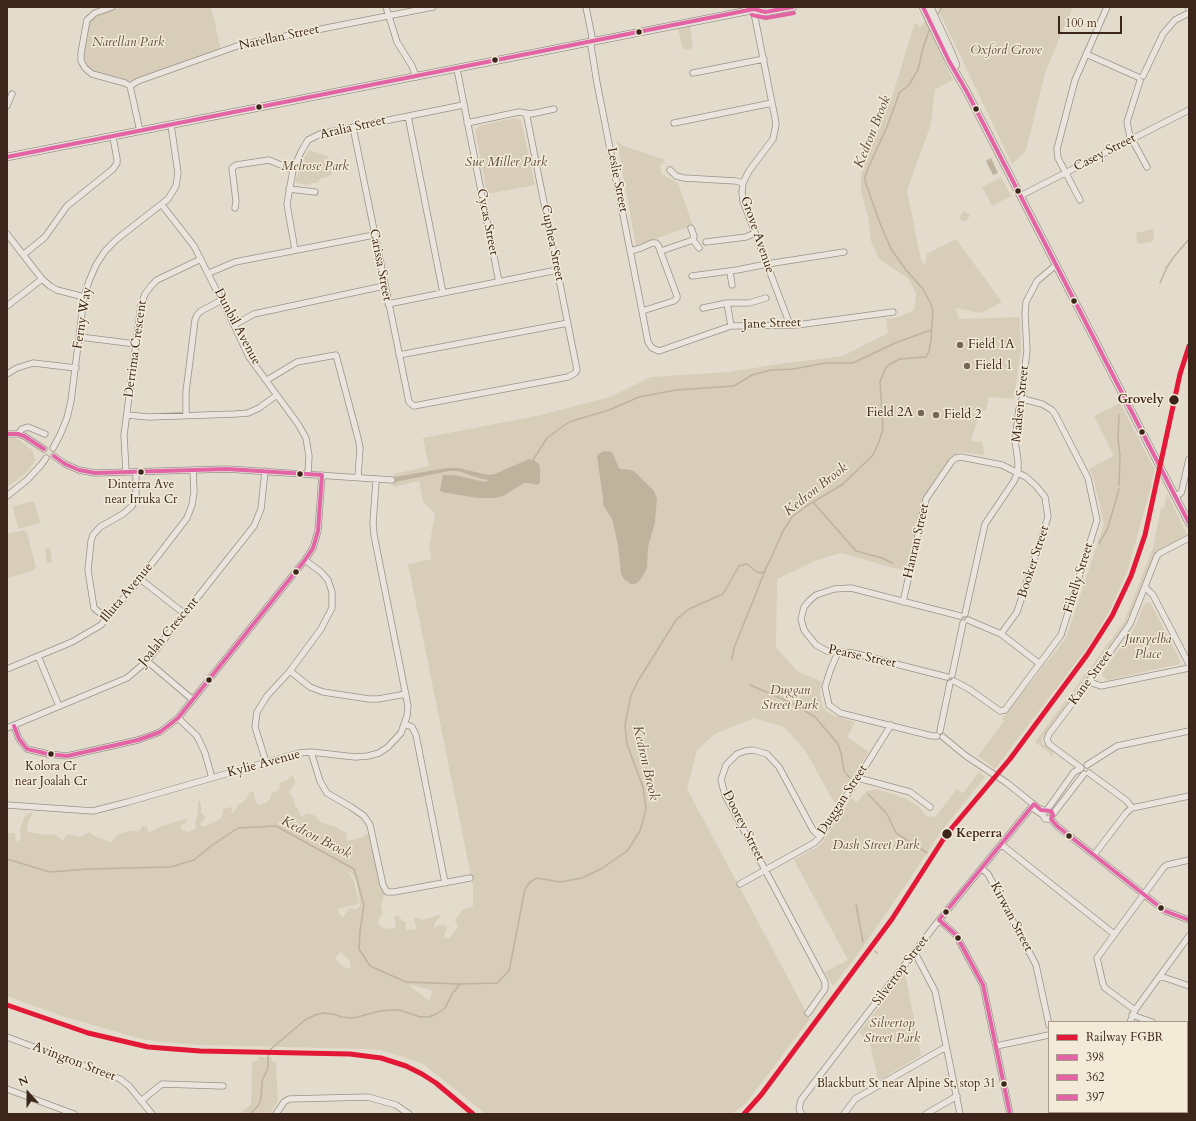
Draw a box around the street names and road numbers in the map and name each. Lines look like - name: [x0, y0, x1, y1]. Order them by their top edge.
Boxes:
- street label: Narellan Street: [237, 22, 321, 54]
- street label: Aralia Street: [319, 113, 387, 143]
- street label: Casey Street: [1071, 131, 1139, 175]
- street label: Leslie Street: [603, 146, 631, 214]
- street label: Cycas Street: [473, 187, 501, 257]
- street label: Grove Avenue: [737, 195, 777, 275]
- street label: Cuphea Street: [537, 204, 567, 282]
- street label: Carissa Street: [365, 228, 395, 302]
- street label: Ferny Way: [70, 286, 96, 350]
- street label: Dunbil Avenue: [210, 286, 264, 368]
- street label: Derrima Crescent: [121, 299, 151, 399]
- street label: Jane Street: [743, 315, 801, 333]
- street label: Madsen Street: [1009, 365, 1033, 443]
- street label: Hanran Street: [901, 502, 933, 580]
- street label: Booker Street: [1015, 524, 1053, 600]
- street label: Fihelly Street: [1061, 541, 1097, 615]
- street label: Illuta Avenue: [97, 560, 157, 626]
- street label: Joalah Crescent: [136, 594, 202, 670]
- street label: Pearse Street: [827, 642, 897, 672]
- street label: Kane Street: [1066, 648, 1116, 708]
- street label: Kylie Avenue: [226, 747, 302, 781]
- street label: Duggan Street: [815, 762, 871, 838]
- street label: Doorey Street: [719, 788, 767, 864]
- street label: Kirwan Street: [986, 880, 1036, 954]
- street label: Silvertop Street: [870, 933, 932, 1009]
- street label: Avington Street: [30, 1039, 118, 1085]

